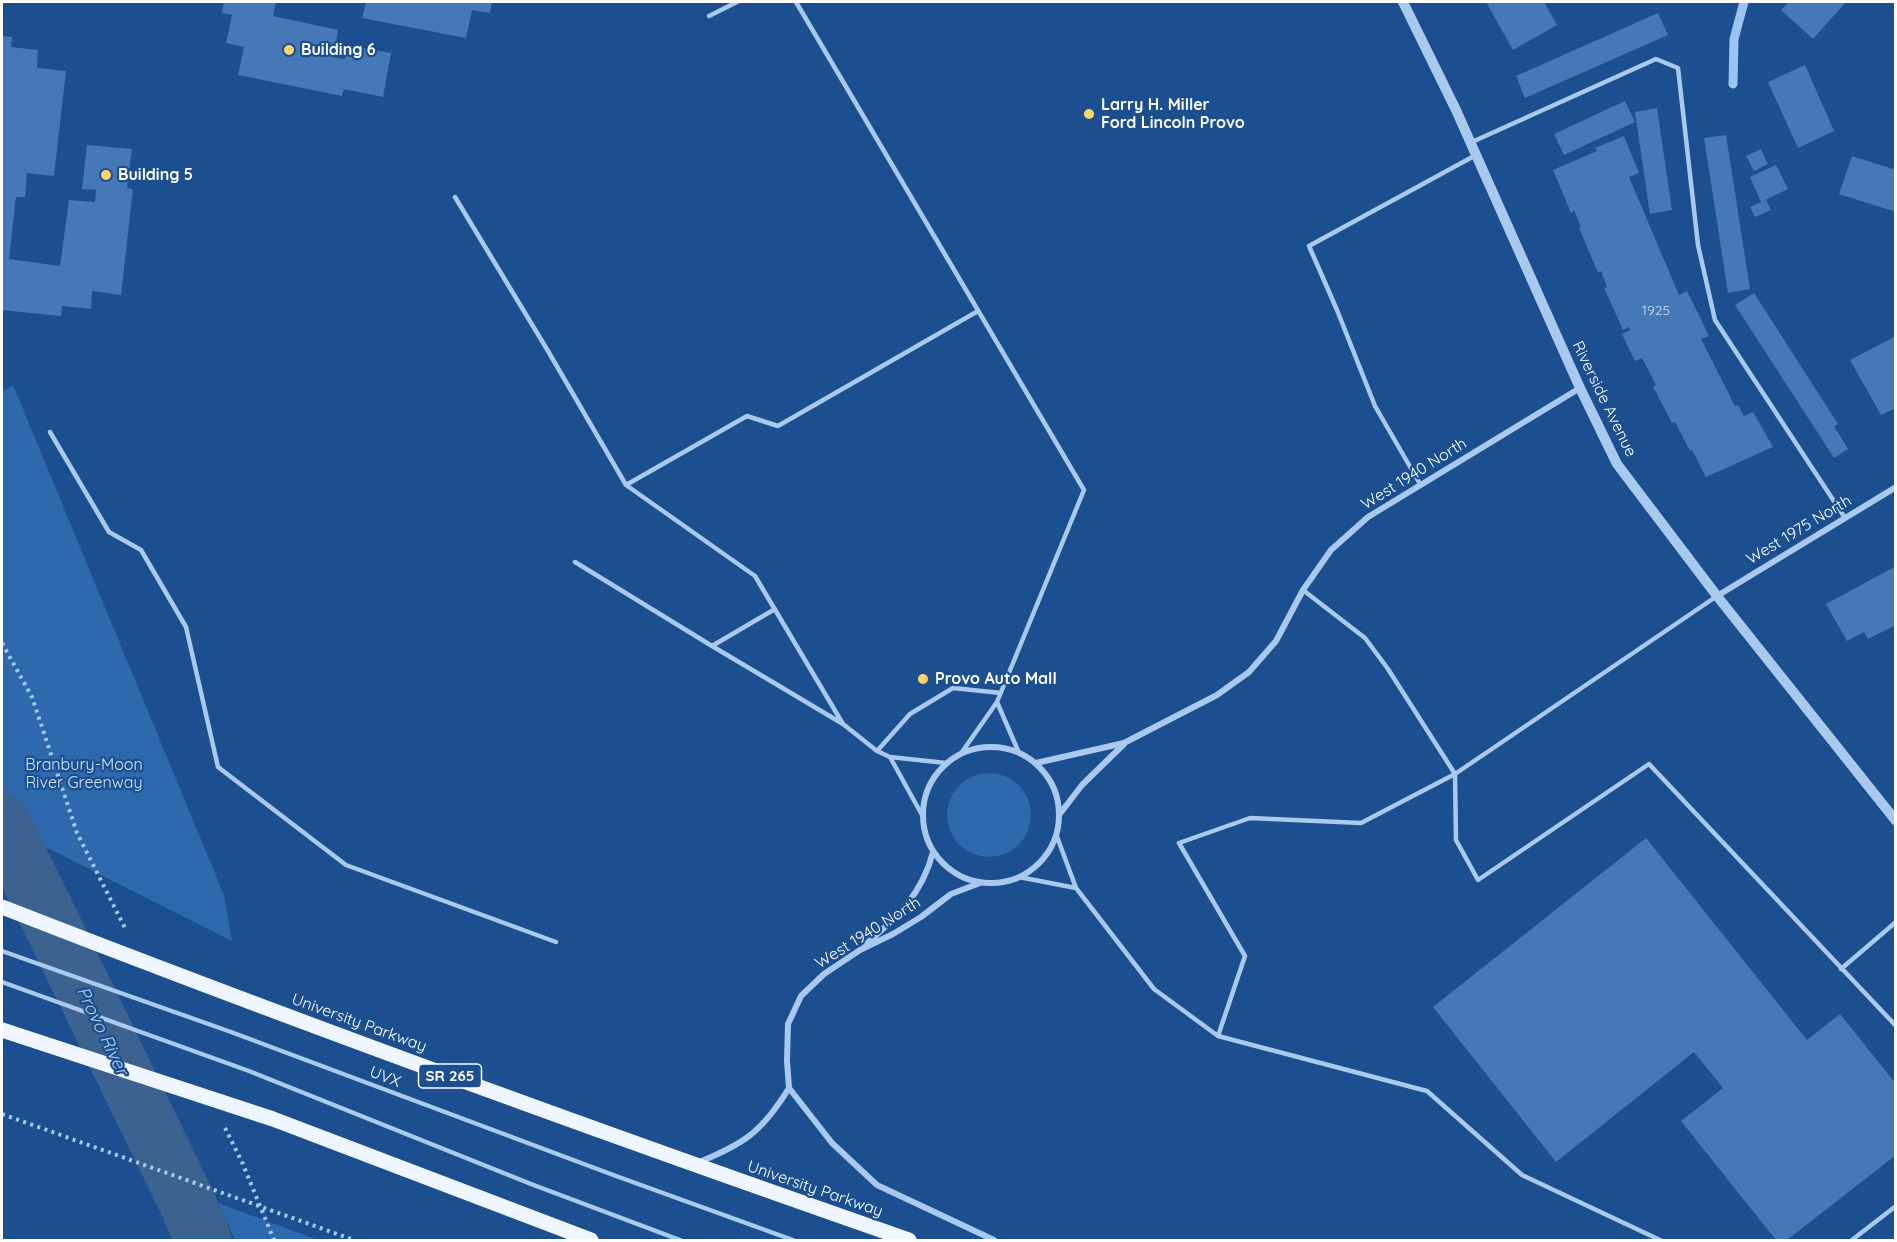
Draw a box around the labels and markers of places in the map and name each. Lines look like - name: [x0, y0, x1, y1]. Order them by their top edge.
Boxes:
- place label: Building 6: [301, 40, 376, 60]
- marker: Building 6: [282, 43, 296, 57]
- place label: Larry H. Miller Ford Lincoln Provo: [1101, 95, 1245, 133]
- marker: Larry H. Miller Ford Lincoln Provo: [1082, 107, 1096, 121]
- place label: Building 5: [118, 165, 193, 185]
- marker: Building 5: [99, 168, 113, 182]
- place label: Provo Auto Mall: [935, 669, 1057, 689]
- marker: Provo Auto Mall: [916, 672, 930, 686]

